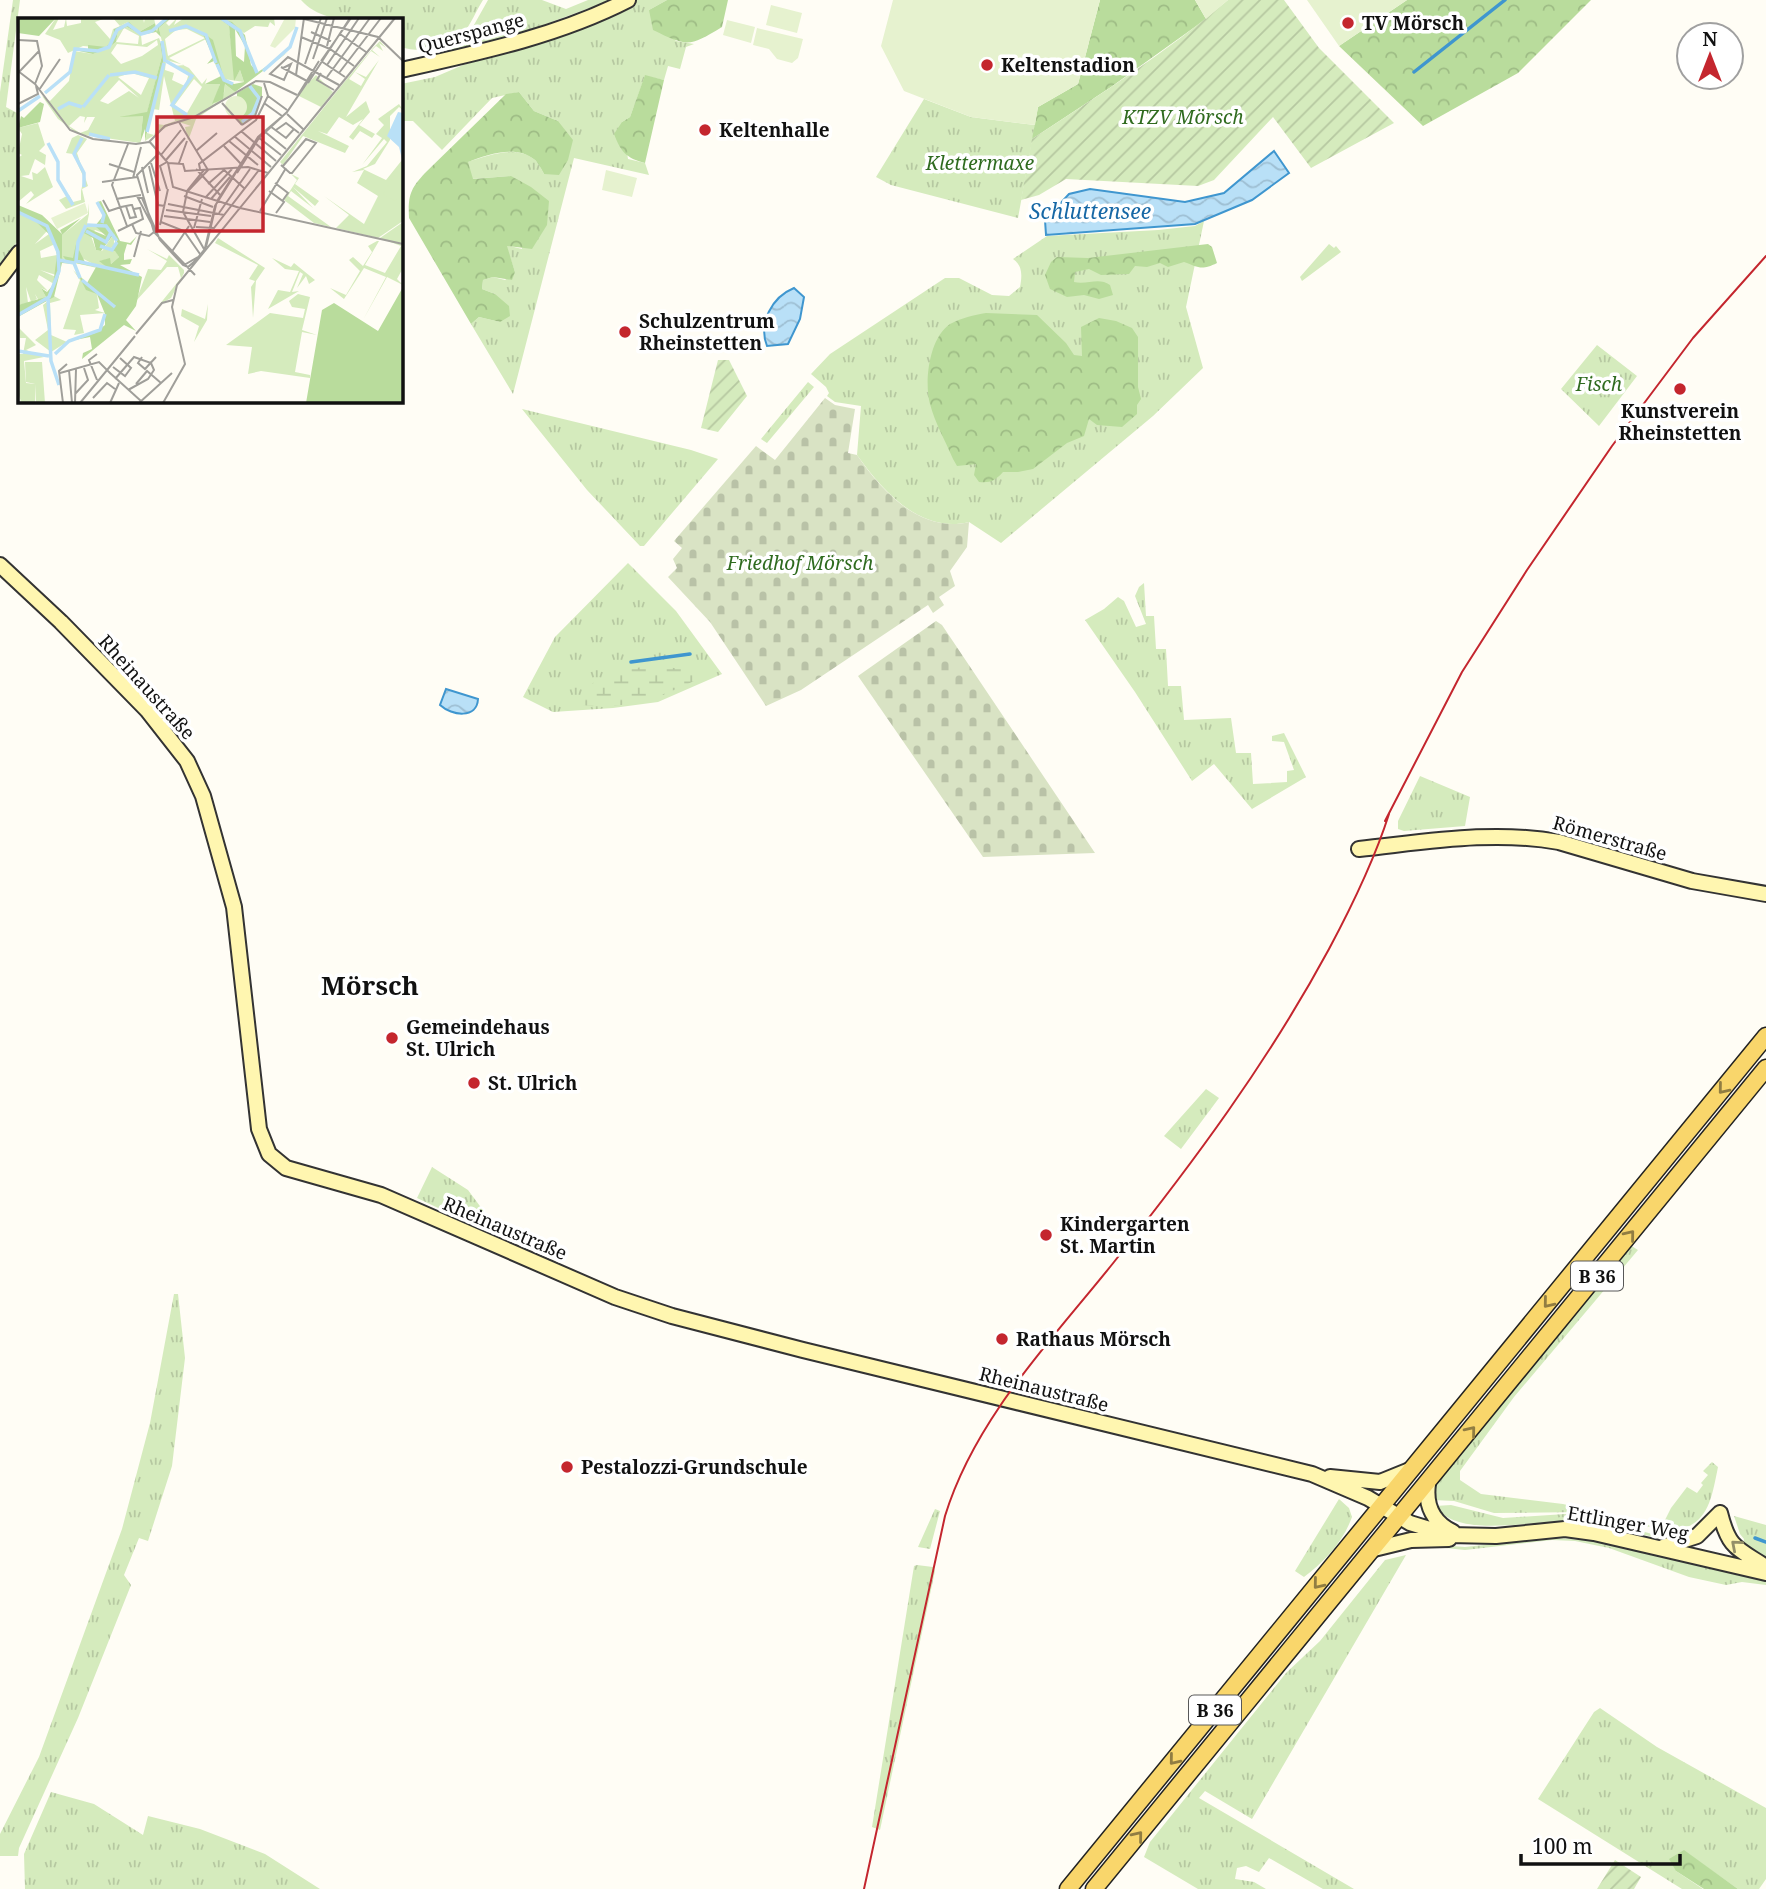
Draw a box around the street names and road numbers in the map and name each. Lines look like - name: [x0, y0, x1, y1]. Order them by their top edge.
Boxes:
- street label: Querspange: [415, 6, 527, 60]
- street label: Rheinaustraße: [93, 629, 201, 745]
- street label: Römerstraße: [1550, 809, 1670, 867]
- street label: Rheinaustraße: [439, 1190, 571, 1266]
- road number: B 36: [1571, 1261, 1623, 1290]
- street label: Rheinaustraße: [976, 1360, 1112, 1418]
- street label: Ettlinger Weg: [1565, 1500, 1691, 1546]
- road number: B 36: [1189, 1695, 1241, 1724]

